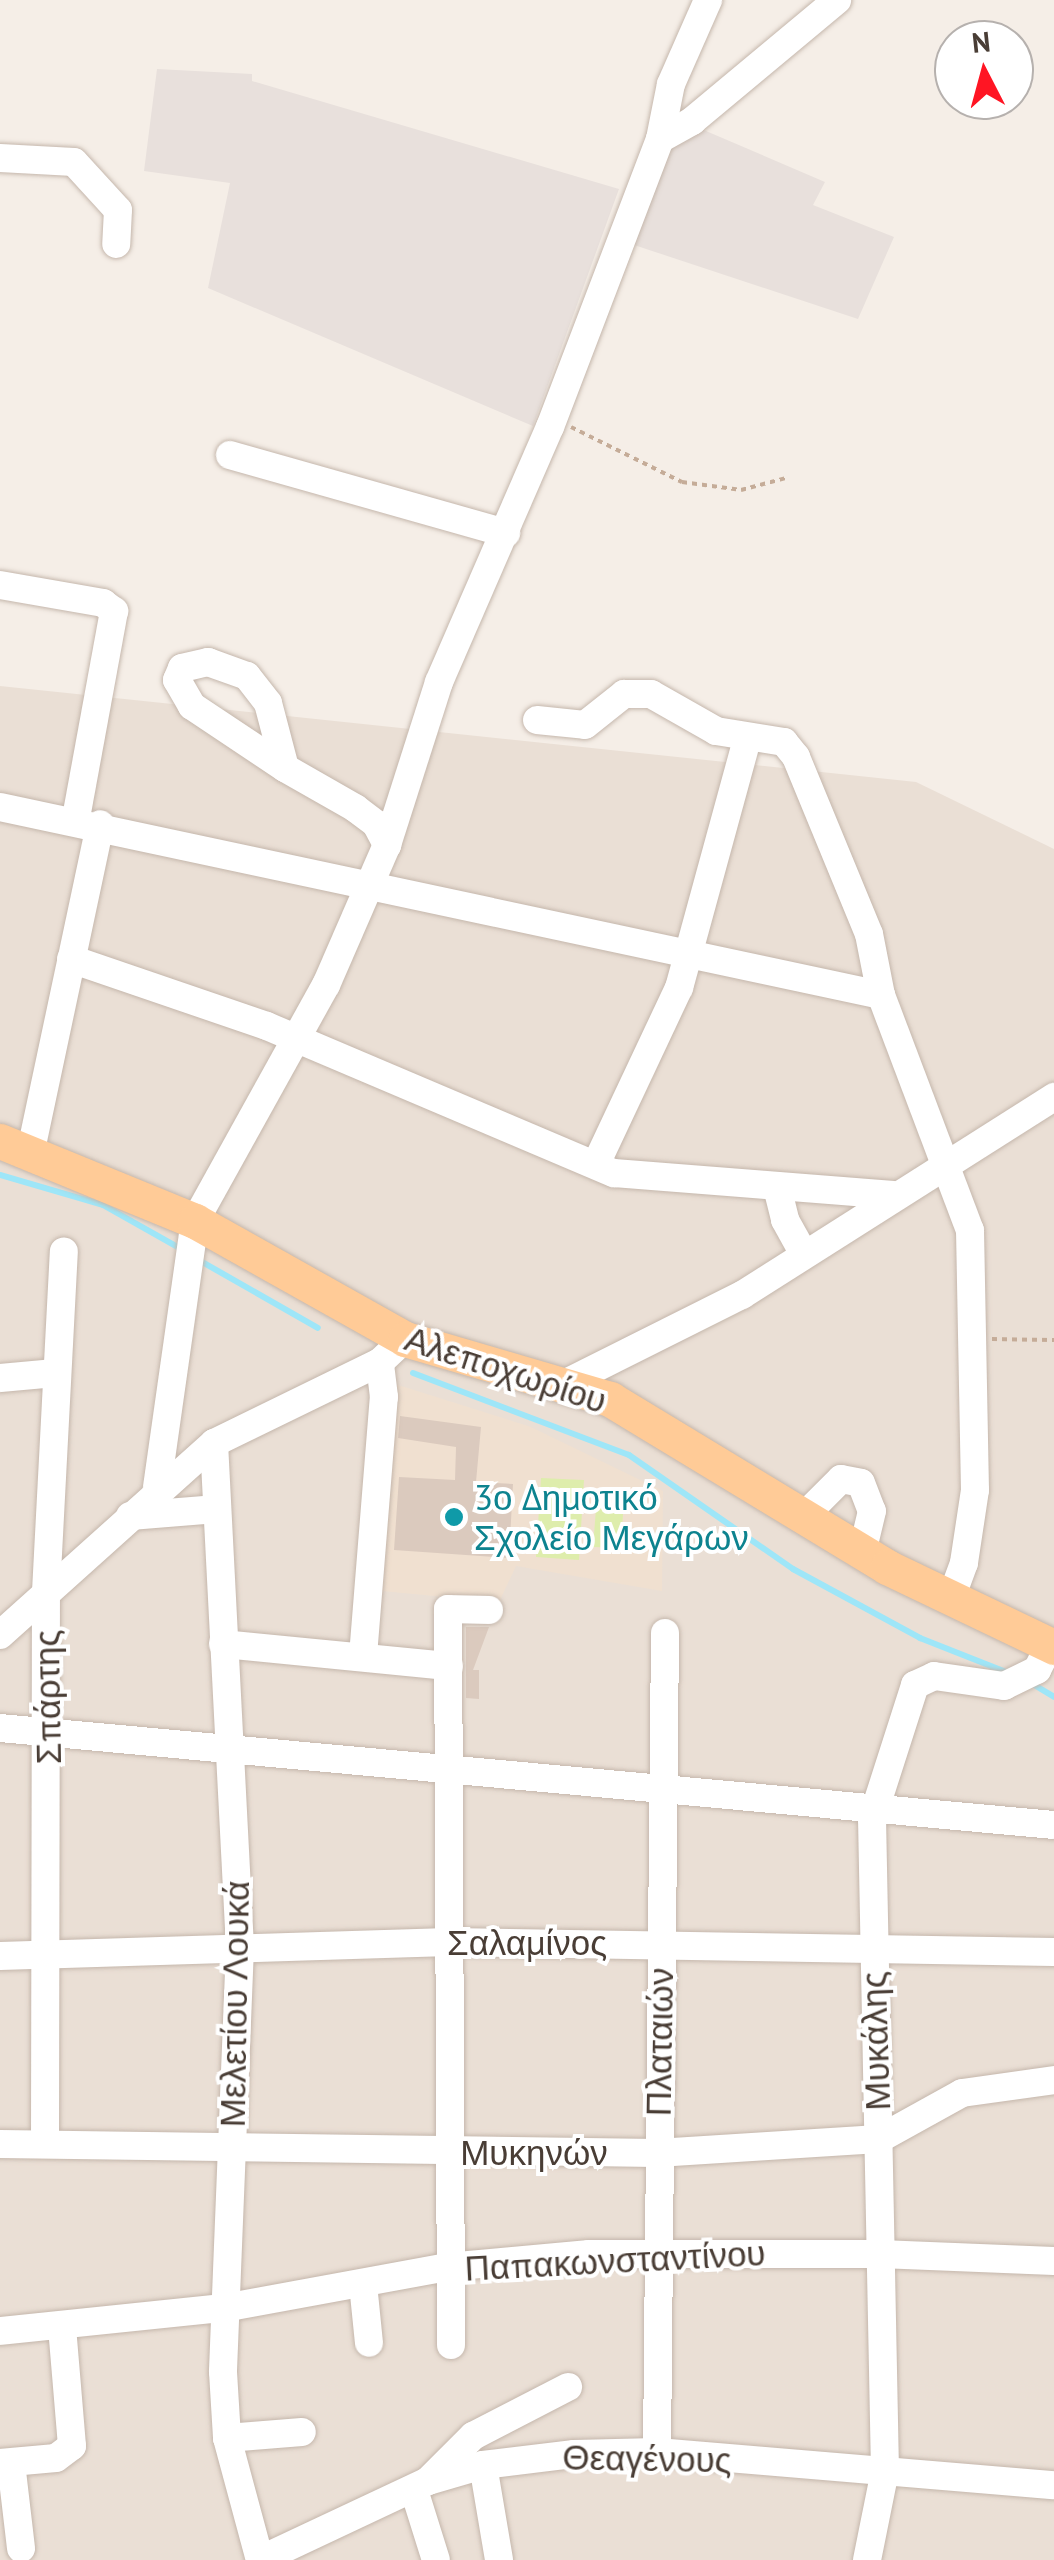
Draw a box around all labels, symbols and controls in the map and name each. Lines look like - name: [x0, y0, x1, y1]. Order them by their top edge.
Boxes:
- north arrow: [934, 20, 1034, 120]
- text: N: [970, 22, 992, 61]
- street label: Αλεποχωρίου: [400, 1317, 612, 1421]
- place label: 3ο Δημοτικό Σχολείο Μεγάρων: [474, 1476, 749, 1558]
- marker: 3ο Δημοτικό Σχολείο Μεγάρων: [443, 1506, 465, 1528]
- street label: Σπάρτης: [25, 1629, 69, 1765]
- street label: Μελετίου Λουκά: [211, 1880, 257, 2128]
- street label: Σαλαμίνος: [447, 1921, 607, 1963]
- street label: Πλαταιών: [637, 1967, 681, 2117]
- street label: Μυκάλης: [852, 1971, 898, 2111]
- street label: Μυκηνών: [460, 2131, 608, 2173]
- street label: Παπακωνσταντίνου: [463, 2231, 767, 2289]
- street label: Θεαγένους: [562, 2436, 732, 2480]

